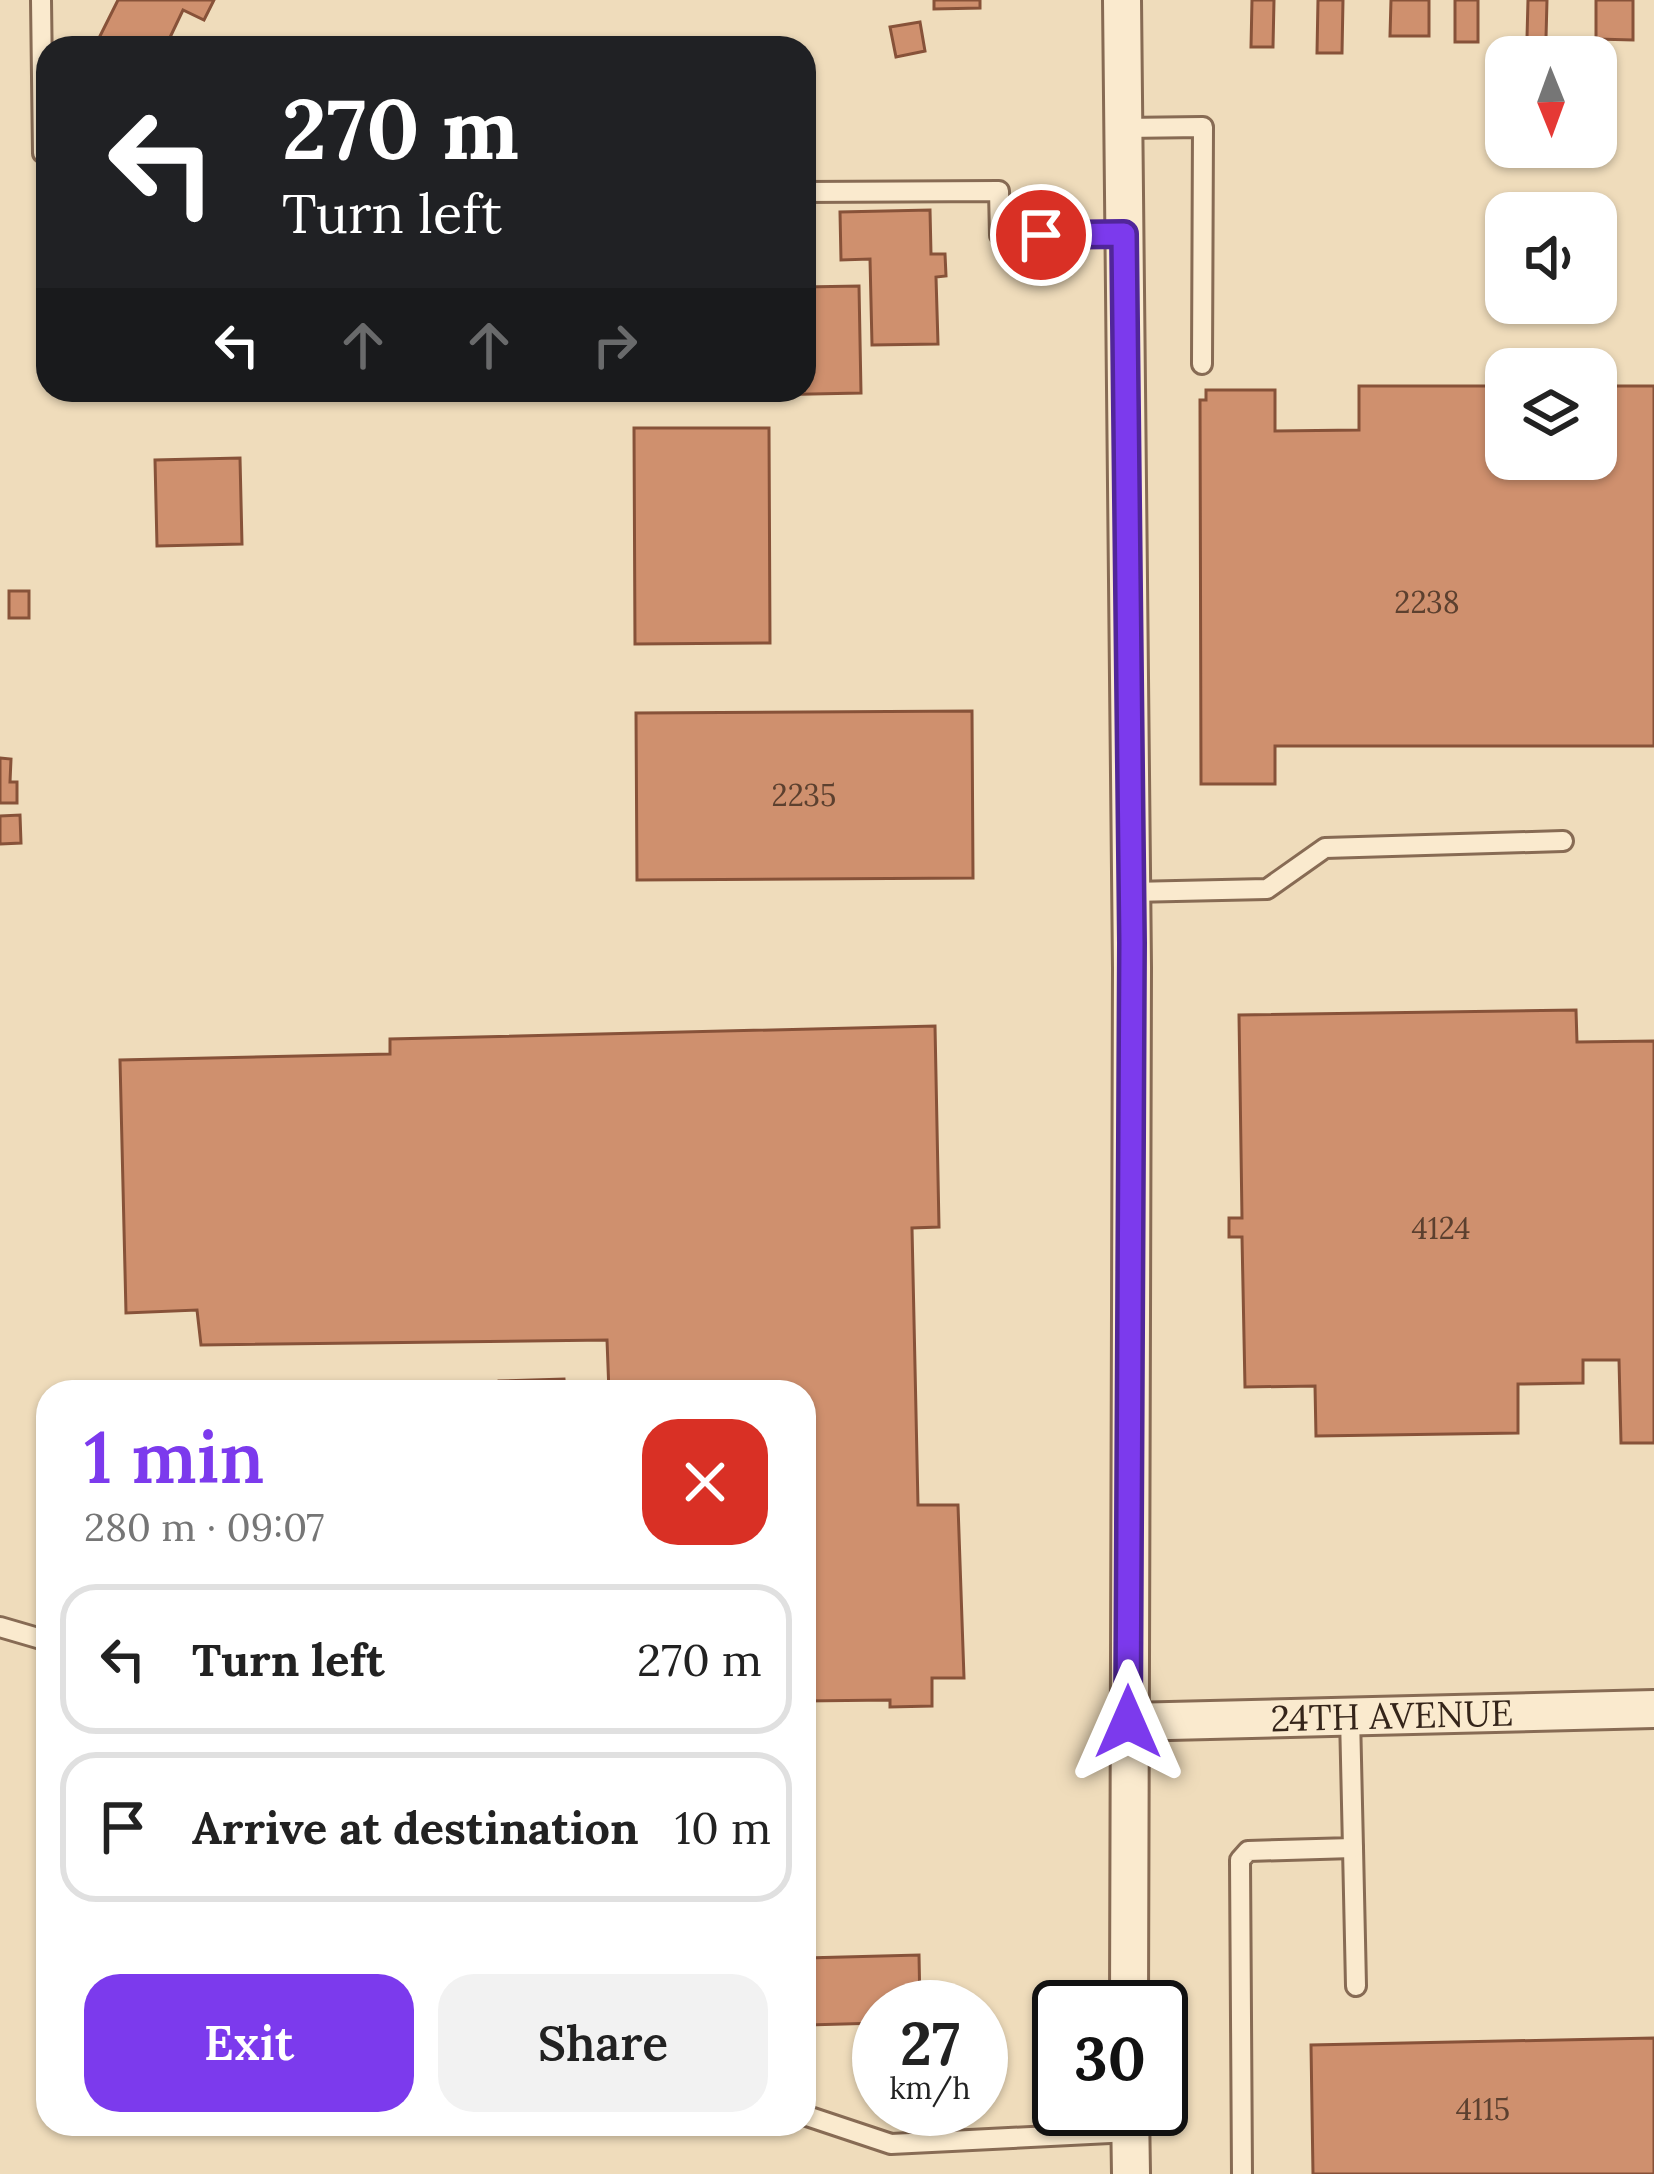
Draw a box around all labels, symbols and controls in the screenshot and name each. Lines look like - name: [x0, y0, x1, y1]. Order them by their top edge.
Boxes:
- north arrow: [1485, 36, 1617, 168]
- map controls: [1485, 36, 1617, 480]
- text: 270 m: [282, 74, 519, 182]
- icon: left: [84, 84, 240, 240]
- text: Turn left: [282, 179, 502, 248]
- pin: [990, 184, 1092, 286]
- button: sound: [1485, 192, 1617, 324]
- icon: arrive: [1008, 202, 1074, 268]
- icon: left: [204, 312, 270, 378]
- icon: ahead: [330, 312, 396, 378]
- icon: ahead: [456, 312, 522, 378]
- icon: right: [582, 312, 648, 378]
- button: layers: [1485, 348, 1617, 480]
- house number: 2238: [1394, 583, 1460, 621]
- house number: 2235: [772, 776, 836, 814]
- house number: 4124: [1412, 1209, 1470, 1247]
- text: 1 min: [84, 1411, 264, 1503]
- button: close: [642, 1419, 768, 1545]
- text: 280 m · 09:07: [84, 1502, 324, 1552]
- icon: left: [90, 1626, 156, 1692]
- text: Turn left: [192, 1631, 385, 1688]
- text: 270 m: [637, 1631, 762, 1688]
- position arrow: [1065, 1659, 1191, 1785]
- street label: 24TH AVENUE: [1270, 1689, 1514, 1741]
- icon: arrive: [90, 1794, 156, 1860]
- text: Arrive at destination: [192, 1799, 639, 1856]
- text: 10 m: [675, 1799, 771, 1856]
- button: Exit: [84, 1974, 414, 2112]
- button: Share: [438, 1974, 768, 2112]
- speed limit sign: 30: [1032, 1980, 1188, 2136]
- text: 27: [900, 2005, 960, 2081]
- text: km/h: [889, 2069, 971, 2107]
- house number: 4115: [1456, 2090, 1510, 2128]

